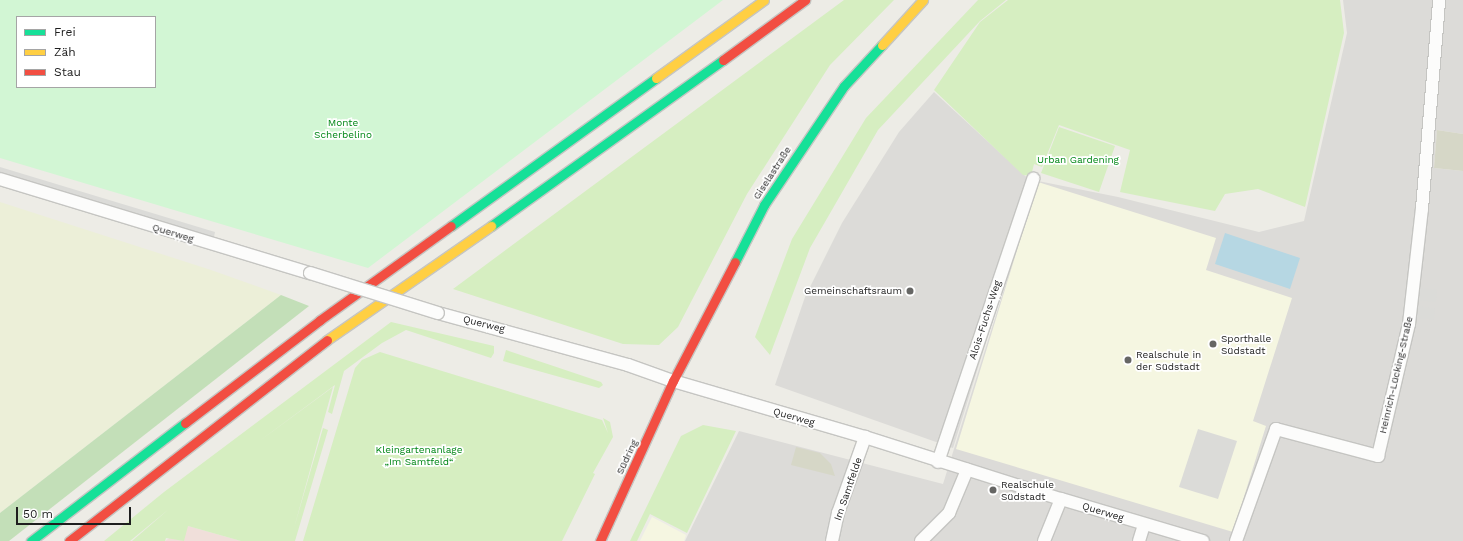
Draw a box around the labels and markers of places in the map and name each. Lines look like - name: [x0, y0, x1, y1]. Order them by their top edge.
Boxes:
- place label: Gemeinschaftsraum: [804, 285, 902, 297]
- marker: Gemeinschaftsraum: [905, 286, 915, 296]
- place label: Sporthalle Südstadt: [1221, 332, 1271, 356]
- marker: Sporthalle Südstadt: [1208, 339, 1218, 349]
- place label: Realschule in der Südstadt: [1136, 348, 1201, 372]
- marker: Realschule in der Südstadt: [1123, 355, 1133, 365]
- place label: Realschule Südstadt: [1001, 478, 1054, 502]
- marker: Realschule Südstadt: [988, 485, 998, 495]

